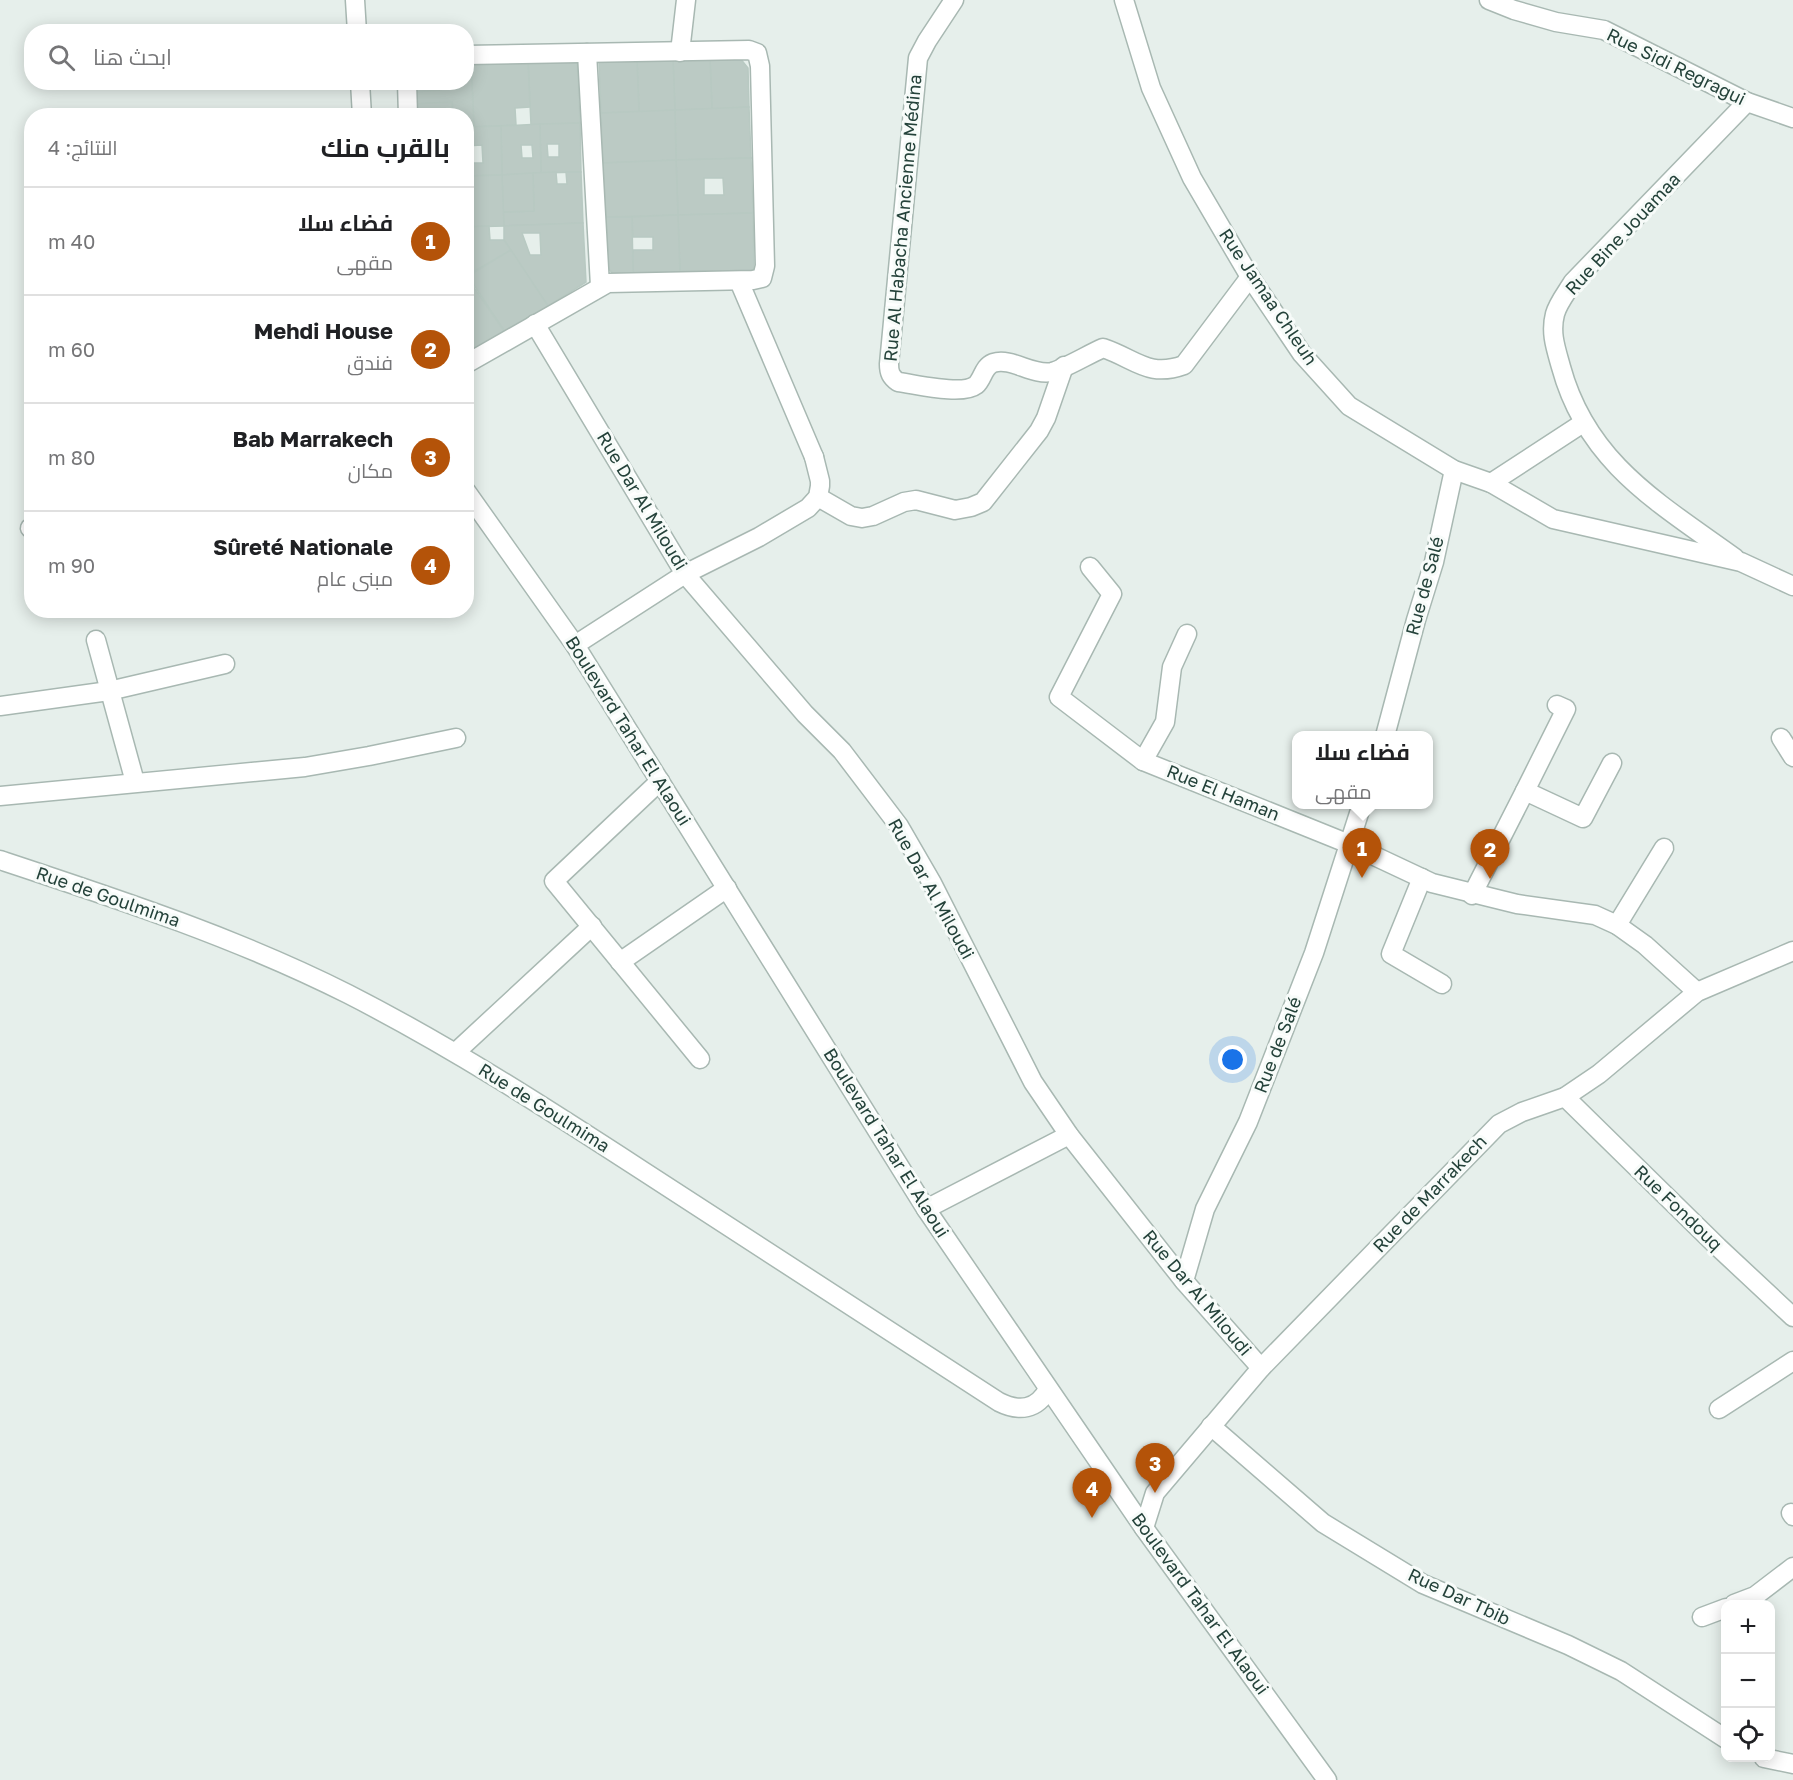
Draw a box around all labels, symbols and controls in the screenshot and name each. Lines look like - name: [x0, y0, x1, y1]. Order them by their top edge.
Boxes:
- street label: Rue Sidi Regragui: [1603, 23, 1749, 109]
- search box: [24, 24, 474, 90]
- icon: search: [45, 41, 78, 74]
- text: ابحث هنا: [93, 43, 172, 70]
- street label: Rue Al Habacha Ancienne Médina: [878, 73, 926, 363]
- text: بالقرب منك: [321, 132, 450, 163]
- text: النتائج: 4: [48, 135, 118, 159]
- street label: Rue Bine Jouamaa: [1560, 168, 1684, 299]
- text: فضاء سلا: [298, 209, 393, 236]
- street label: Rue Jamaa Chleuh: [1215, 224, 1323, 369]
- text: 40 m: [48, 229, 95, 253]
- text: 1: [425, 229, 436, 253]
- text: مقهى: [337, 250, 393, 274]
- text: Mehdi House: [254, 317, 393, 344]
- text: 60 m: [48, 337, 95, 361]
- text: 2: [424, 337, 437, 361]
- text: فندق: [347, 350, 393, 374]
- text: Bab Marrakech: [233, 425, 393, 452]
- street label: Rue Dar Al Miloudi: [593, 427, 693, 574]
- text: 80 m: [48, 445, 95, 469]
- text: 3: [424, 445, 437, 469]
- text: مكان: [348, 458, 393, 482]
- text: Sûreté Nationale: [213, 533, 393, 560]
- street label: Rue de Salé: [1400, 534, 1448, 638]
- text: 90 m: [48, 553, 95, 577]
- text: 4: [424, 553, 437, 577]
- text: مبنى عام: [317, 566, 393, 590]
- street label: Boulevard Tahar El Alaoui: [561, 632, 696, 829]
- popup: [1292, 731, 1433, 809]
- text: فضاء سلا: [1315, 738, 1410, 765]
- street label: Rue El Haman: [1164, 759, 1283, 825]
- text: مقهى: [1315, 779, 1372, 803]
- street label: Rue Dar Al Miloudi: [884, 814, 980, 963]
- pin: 1: [1342, 828, 1382, 878]
- pin: 2: [1470, 830, 1510, 879]
- street label: Rue de Goulmima: [33, 861, 183, 931]
- street label: Rue de Salé: [1249, 993, 1306, 1096]
- street label: Boulevard Tahar El Alaoui: [819, 1044, 954, 1241]
- your location: [1218, 1045, 1247, 1074]
- street label: Rue de Goulmima: [475, 1058, 614, 1156]
- street label: Rue de Marrakech: [1368, 1130, 1491, 1257]
- street label: Rue Fondouq: [1630, 1160, 1727, 1255]
- street label: Rue Dar Al Miloudi: [1139, 1225, 1257, 1360]
- pin: 3: [1136, 1444, 1174, 1493]
- pin: 4: [1072, 1468, 1112, 1518]
- street label: Boulevard Tahar El Alaoui: [1127, 1508, 1274, 1699]
- street label: Rue Dar Tbib: [1405, 1563, 1514, 1629]
- map controls: [1721, 1600, 1775, 1762]
- button: +: [1721, 1600, 1775, 1654]
- button: −: [1721, 1654, 1775, 1708]
- button: locate: [1721, 1708, 1775, 1762]

